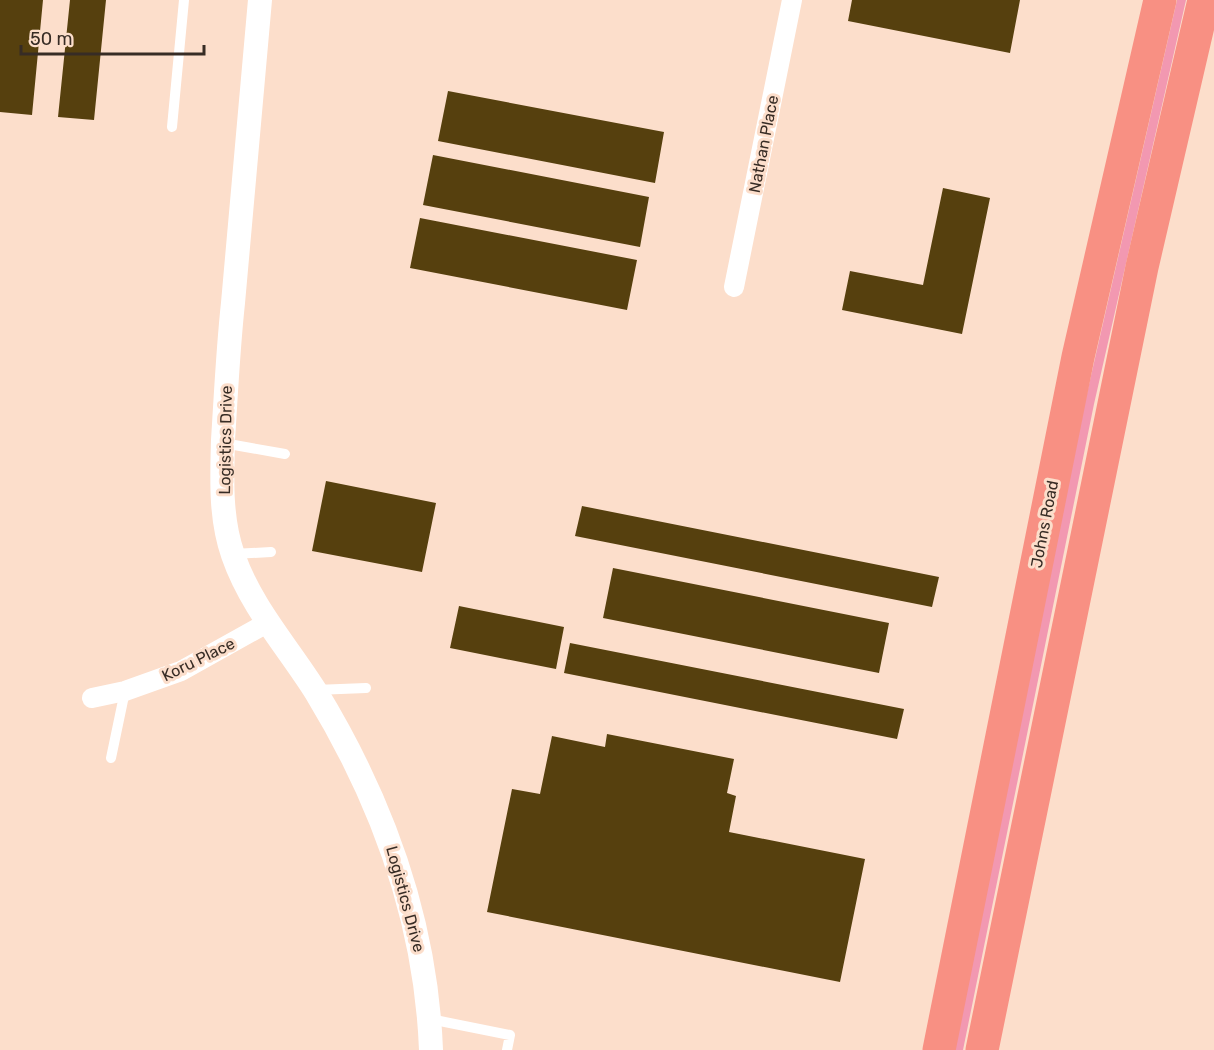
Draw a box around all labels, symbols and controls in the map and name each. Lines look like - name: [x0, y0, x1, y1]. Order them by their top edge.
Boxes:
- scale bar: [21, 18, 204, 56]
- text: 50 m: [30, 28, 73, 50]
- street label: Nathan Place: [745, 94, 782, 195]
- street label: Logistics Drive: [215, 385, 236, 495]
- street label: Johns Road: [1027, 479, 1062, 569]
- street label: Koru Place: [159, 634, 238, 685]
- street label: Logistics Drive: [382, 844, 429, 954]

